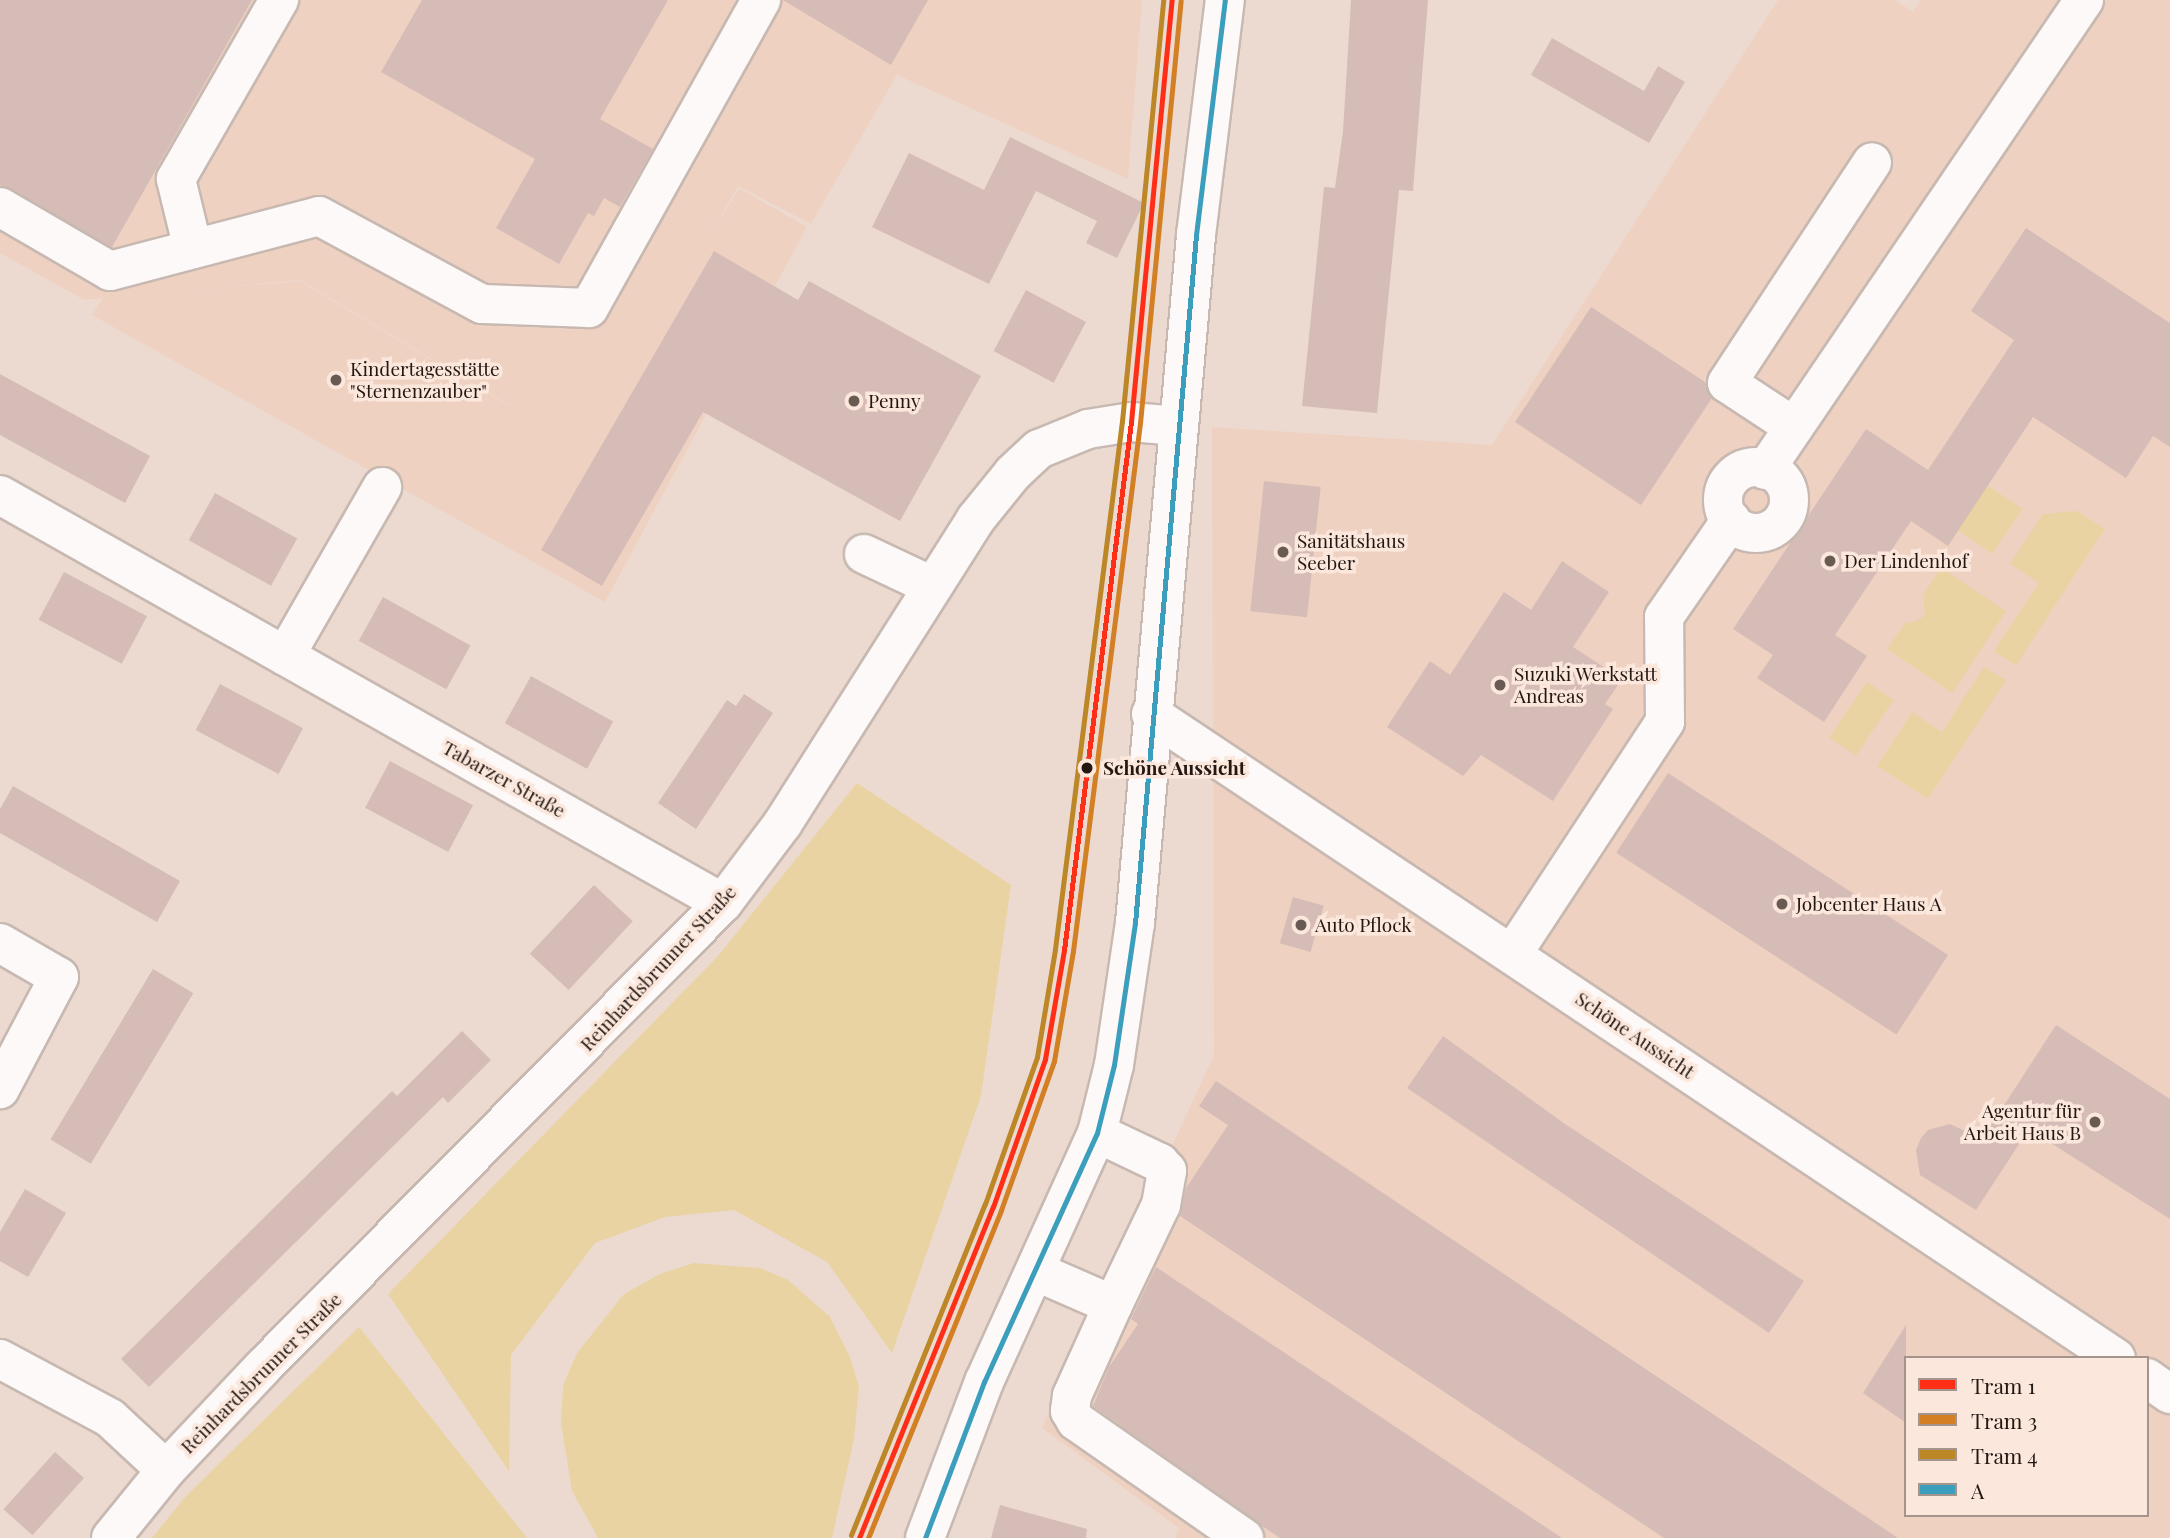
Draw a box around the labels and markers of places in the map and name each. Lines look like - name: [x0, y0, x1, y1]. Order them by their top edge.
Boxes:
- place label: Kindertagesstätte "Sternenzauber": [350, 358, 500, 402]
- marker: Kindertagesstätte "Sternenzauber": [328, 372, 344, 388]
- place label: Penny: [868, 390, 921, 412]
- marker: Penny: [846, 393, 862, 409]
- place label: Sanitätshaus Seeber: [1297, 530, 1405, 574]
- marker: Sanitätshaus Seeber: [1275, 544, 1291, 560]
- place label: Der Lindenhof: [1844, 550, 1969, 572]
- marker: Der Lindenhof: [1822, 553, 1838, 569]
- place label: Suzuki Werkstatt Andreas: [1514, 663, 1658, 707]
- marker: Suzuki Werkstatt Andreas: [1492, 677, 1508, 693]
- place label: Schöne Aussicht: [1103, 757, 1246, 779]
- marker: Schöne Aussicht: [1077, 758, 1097, 778]
- place label: Jobcenter Haus A: [1796, 893, 1943, 915]
- marker: Jobcenter Haus A: [1774, 896, 1790, 912]
- place label: Auto Pflock: [1315, 914, 1412, 936]
- marker: Auto Pflock: [1293, 917, 1309, 933]
- place label: Agentur für Arbeit Haus B: [1964, 1100, 2081, 1144]
- marker: Agentur für Arbeit Haus B: [2087, 1114, 2103, 1130]

